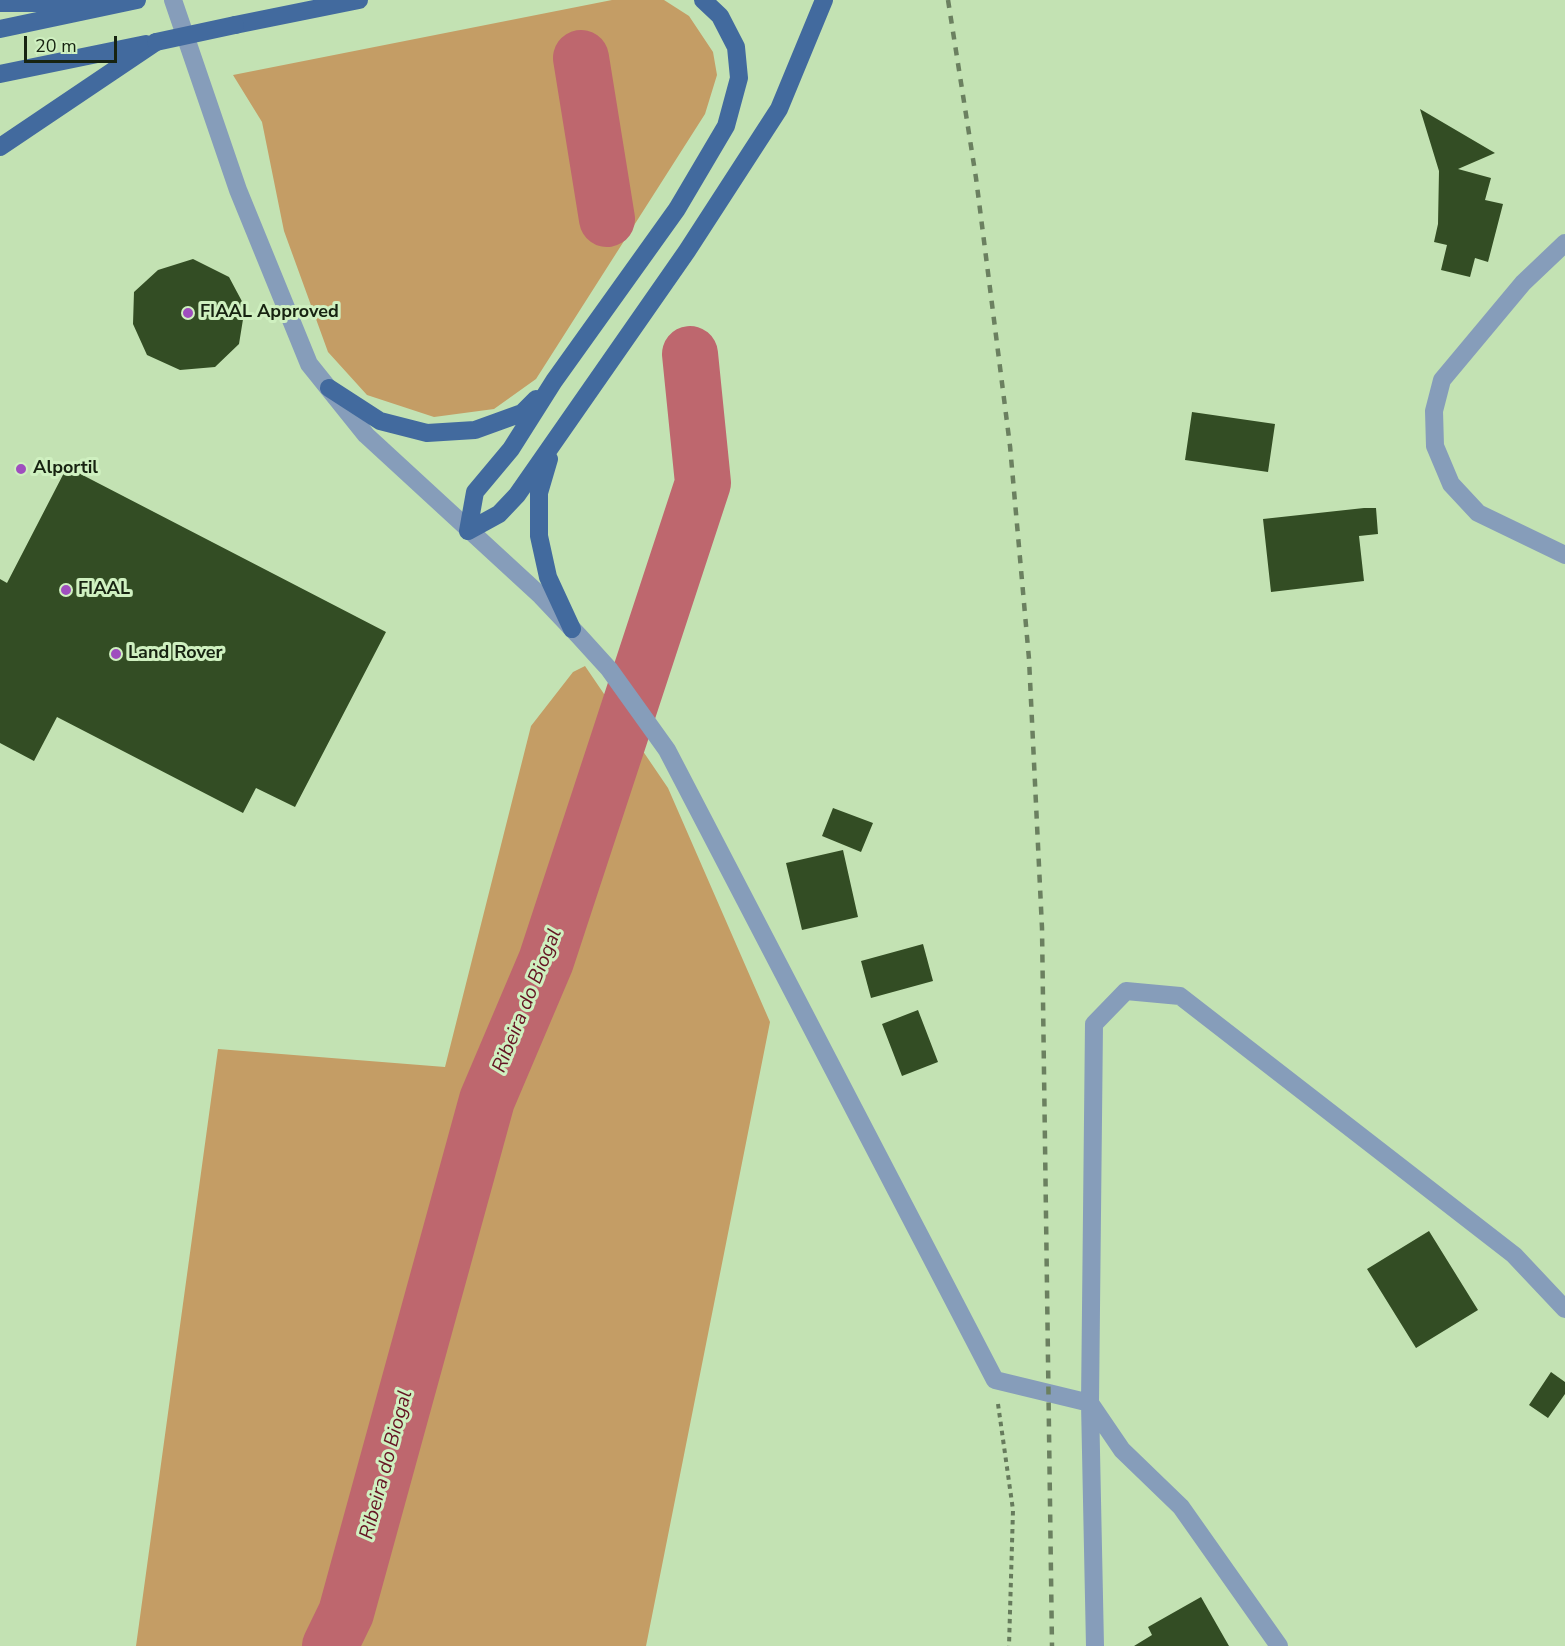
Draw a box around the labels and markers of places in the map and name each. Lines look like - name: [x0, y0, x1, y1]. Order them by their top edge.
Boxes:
- place label: FIAAL Approved: [200, 302, 339, 324]
- marker: FIAAL Approved: [181, 306, 195, 320]
- place label: Alportil: [33, 458, 98, 480]
- marker: Alportil: [14, 462, 28, 476]
- place label: FIAAL: [78, 579, 130, 601]
- marker: FIAAL: [59, 583, 73, 597]
- place label: Land Rover: [128, 643, 223, 665]
- marker: Land Rover: [109, 647, 123, 661]

